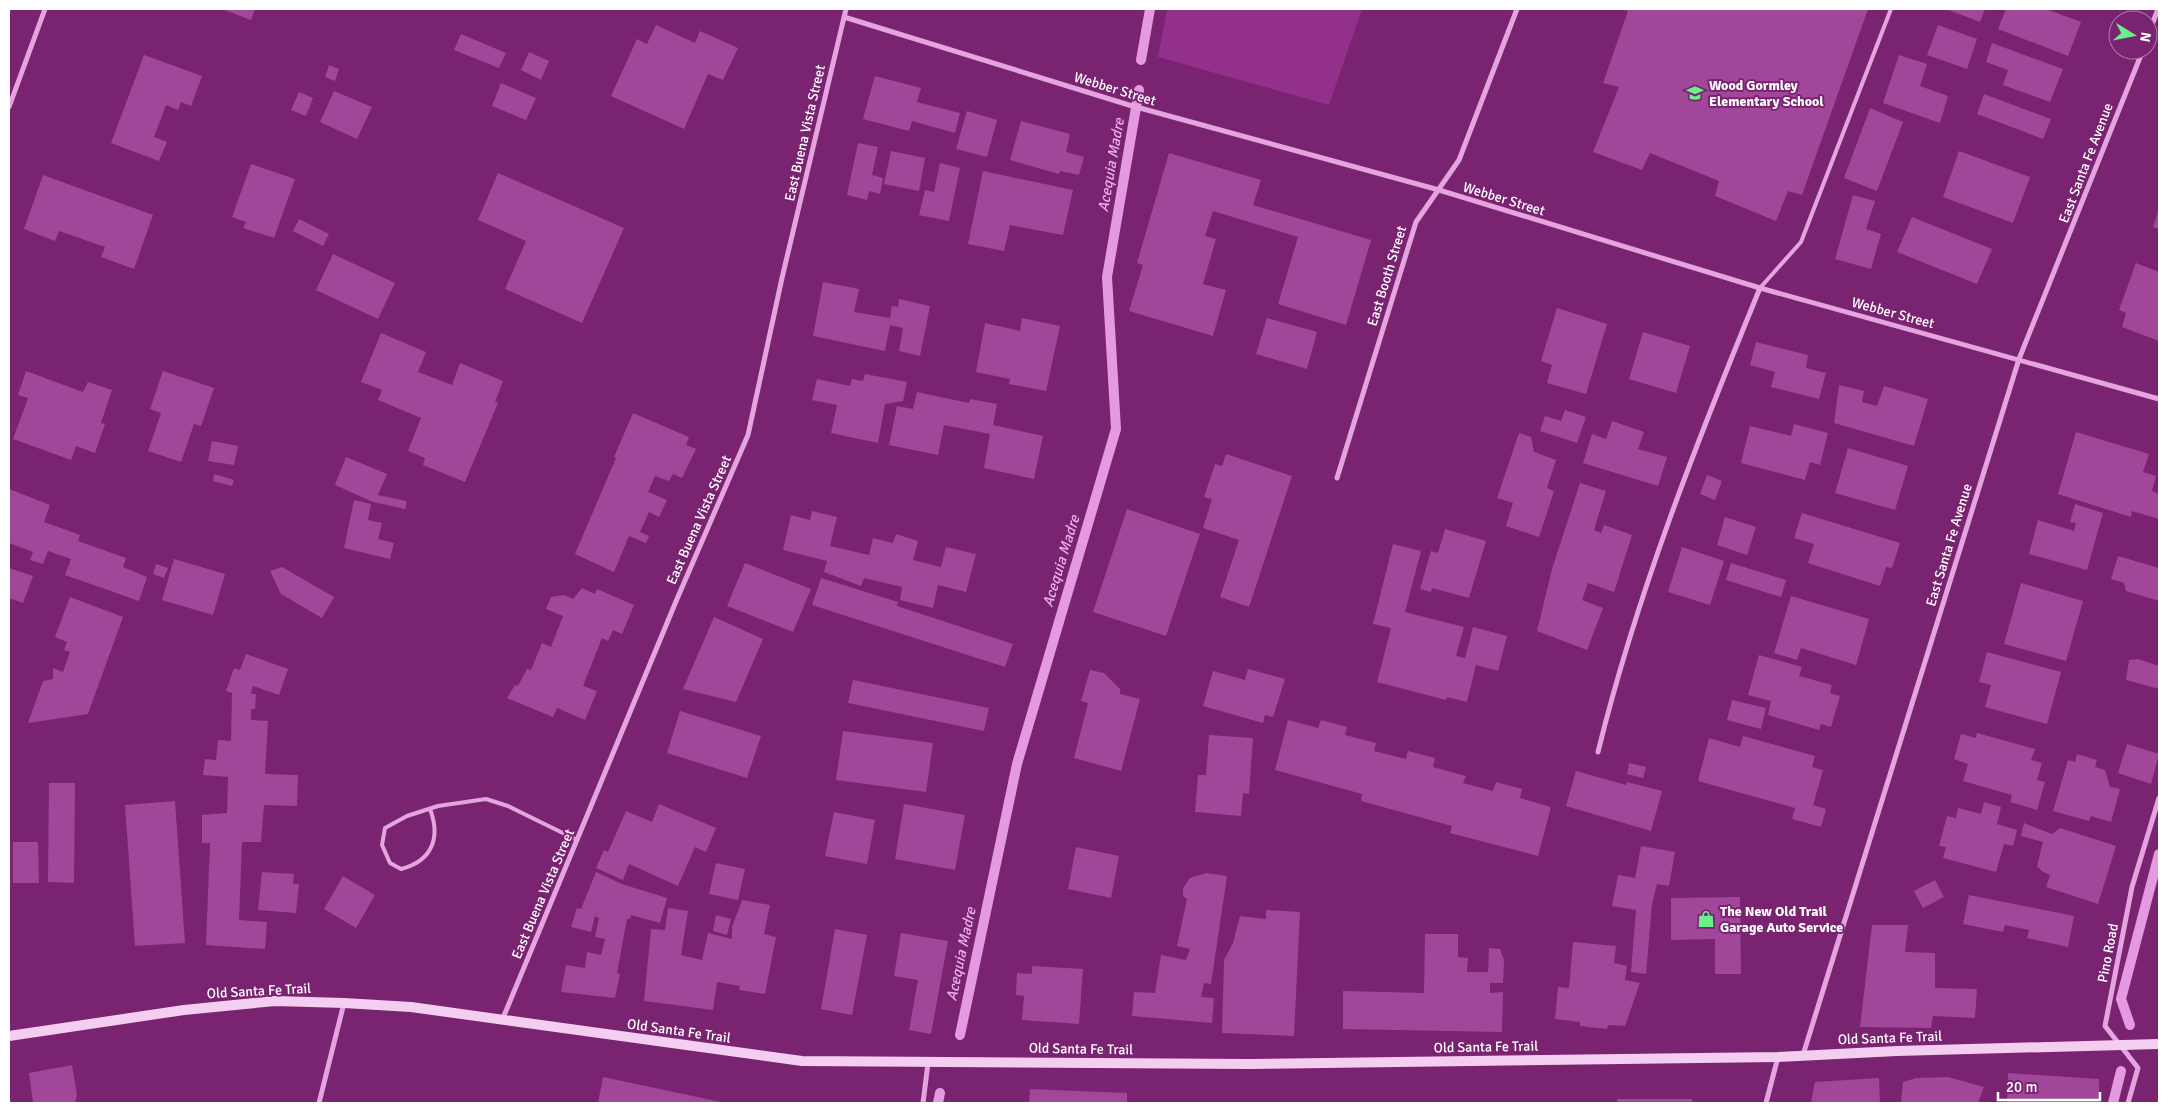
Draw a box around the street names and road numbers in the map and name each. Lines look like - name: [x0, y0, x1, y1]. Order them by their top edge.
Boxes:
- street label: East Buena Vista Street: [781, 63, 829, 203]
- street label: Webber Street: [1072, 68, 1158, 110]
- street label: East Santa Fe Avenue: [2055, 100, 2117, 226]
- street label: Webber Street: [1461, 178, 1547, 220]
- street label: East Booth Street: [1364, 224, 1410, 328]
- street label: Webber Street: [1850, 294, 1936, 332]
- street label: East Buena Vista Street: [663, 453, 735, 587]
- street label: East Santa Fe Avenue: [1922, 482, 1976, 608]
- street label: East Buena Vista Street: [508, 826, 578, 962]
- street label: Pino Road: [2094, 922, 2122, 984]
- street label: Old Santa Fe Trail: [206, 980, 312, 1002]
- street label: Old Santa Fe Trail: [626, 1015, 732, 1047]
- street label: Old Santa Fe Trail: [1837, 1028, 1943, 1048]
- street label: Old Santa Fe Trail: [1434, 1038, 1538, 1056]
- street label: Old Santa Fe Trail: [1029, 1040, 1133, 1058]

